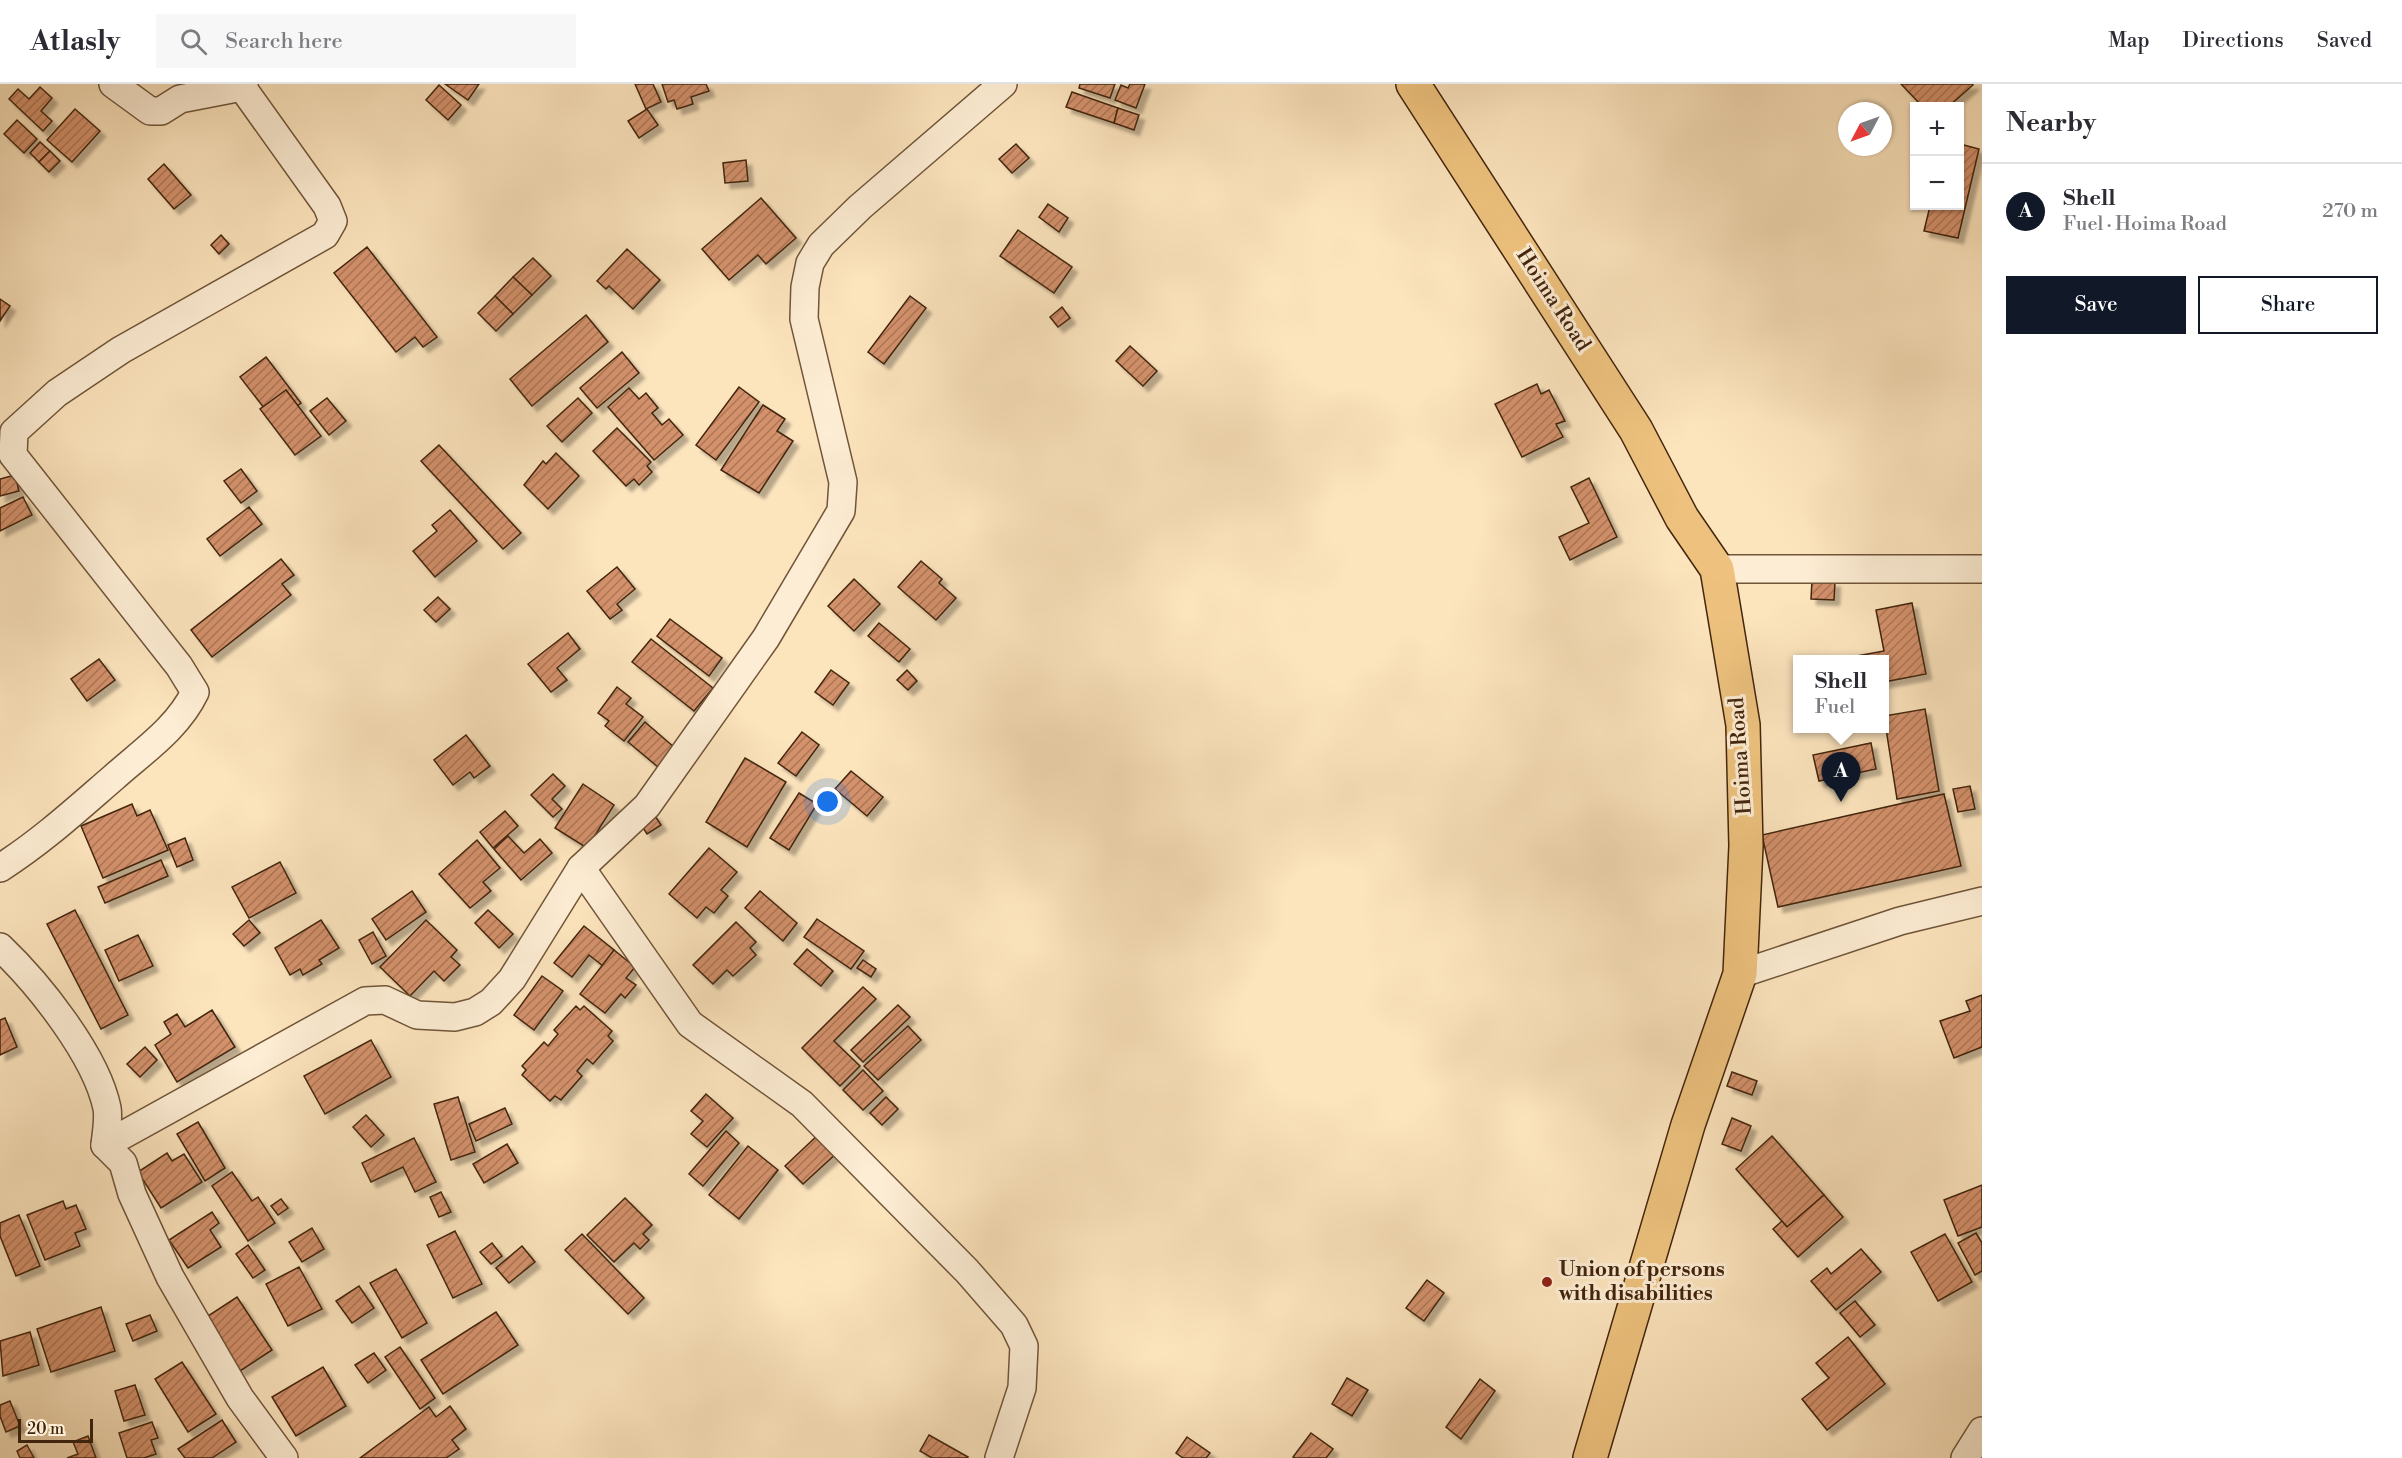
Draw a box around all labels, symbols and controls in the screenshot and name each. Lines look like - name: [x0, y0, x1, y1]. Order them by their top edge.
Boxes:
- search box: [156, 14, 576, 68]
- text: Atlasly: [30, 24, 120, 59]
- icon: search: [177, 25, 210, 58]
- text: Search here: [225, 28, 343, 55]
- text: Map: [2108, 28, 2150, 54]
- text: Directions: [2183, 28, 2284, 54]
- text: Saved: [2317, 28, 2372, 54]
- north arrow: [1838, 102, 1892, 156]
- map controls: [1910, 102, 1964, 210]
- button: +: [1910, 102, 1964, 156]
- text: Nearby: [2006, 107, 2096, 139]
- button: −: [1910, 156, 1964, 210]
- text: Shell: [2063, 185, 2115, 212]
- text: A: [2018, 199, 2033, 224]
- text: 270 m: [2322, 199, 2378, 224]
- text: Fuel · Hoima Road: [2063, 212, 2227, 237]
- street label: Hoima Road: [1510, 244, 1596, 356]
- button: Save: [2006, 276, 2186, 334]
- button: Share: [2198, 276, 2378, 334]
- popup: [1793, 655, 1889, 733]
- text: Shell: [1815, 668, 1867, 695]
- text: Fuel: [1815, 695, 1855, 720]
- street label: Hoima Road: [1724, 696, 1758, 816]
- pin: A: [1822, 752, 1860, 802]
- your location: [813, 787, 842, 816]
- place label: Union of persons with disabilities: [1558, 1257, 1725, 1307]
- marker: Union of persons with disabilities: [1540, 1275, 1554, 1289]
- scale bar: [18, 1416, 93, 1444]
- text: 20 m: [27, 1419, 64, 1439]

